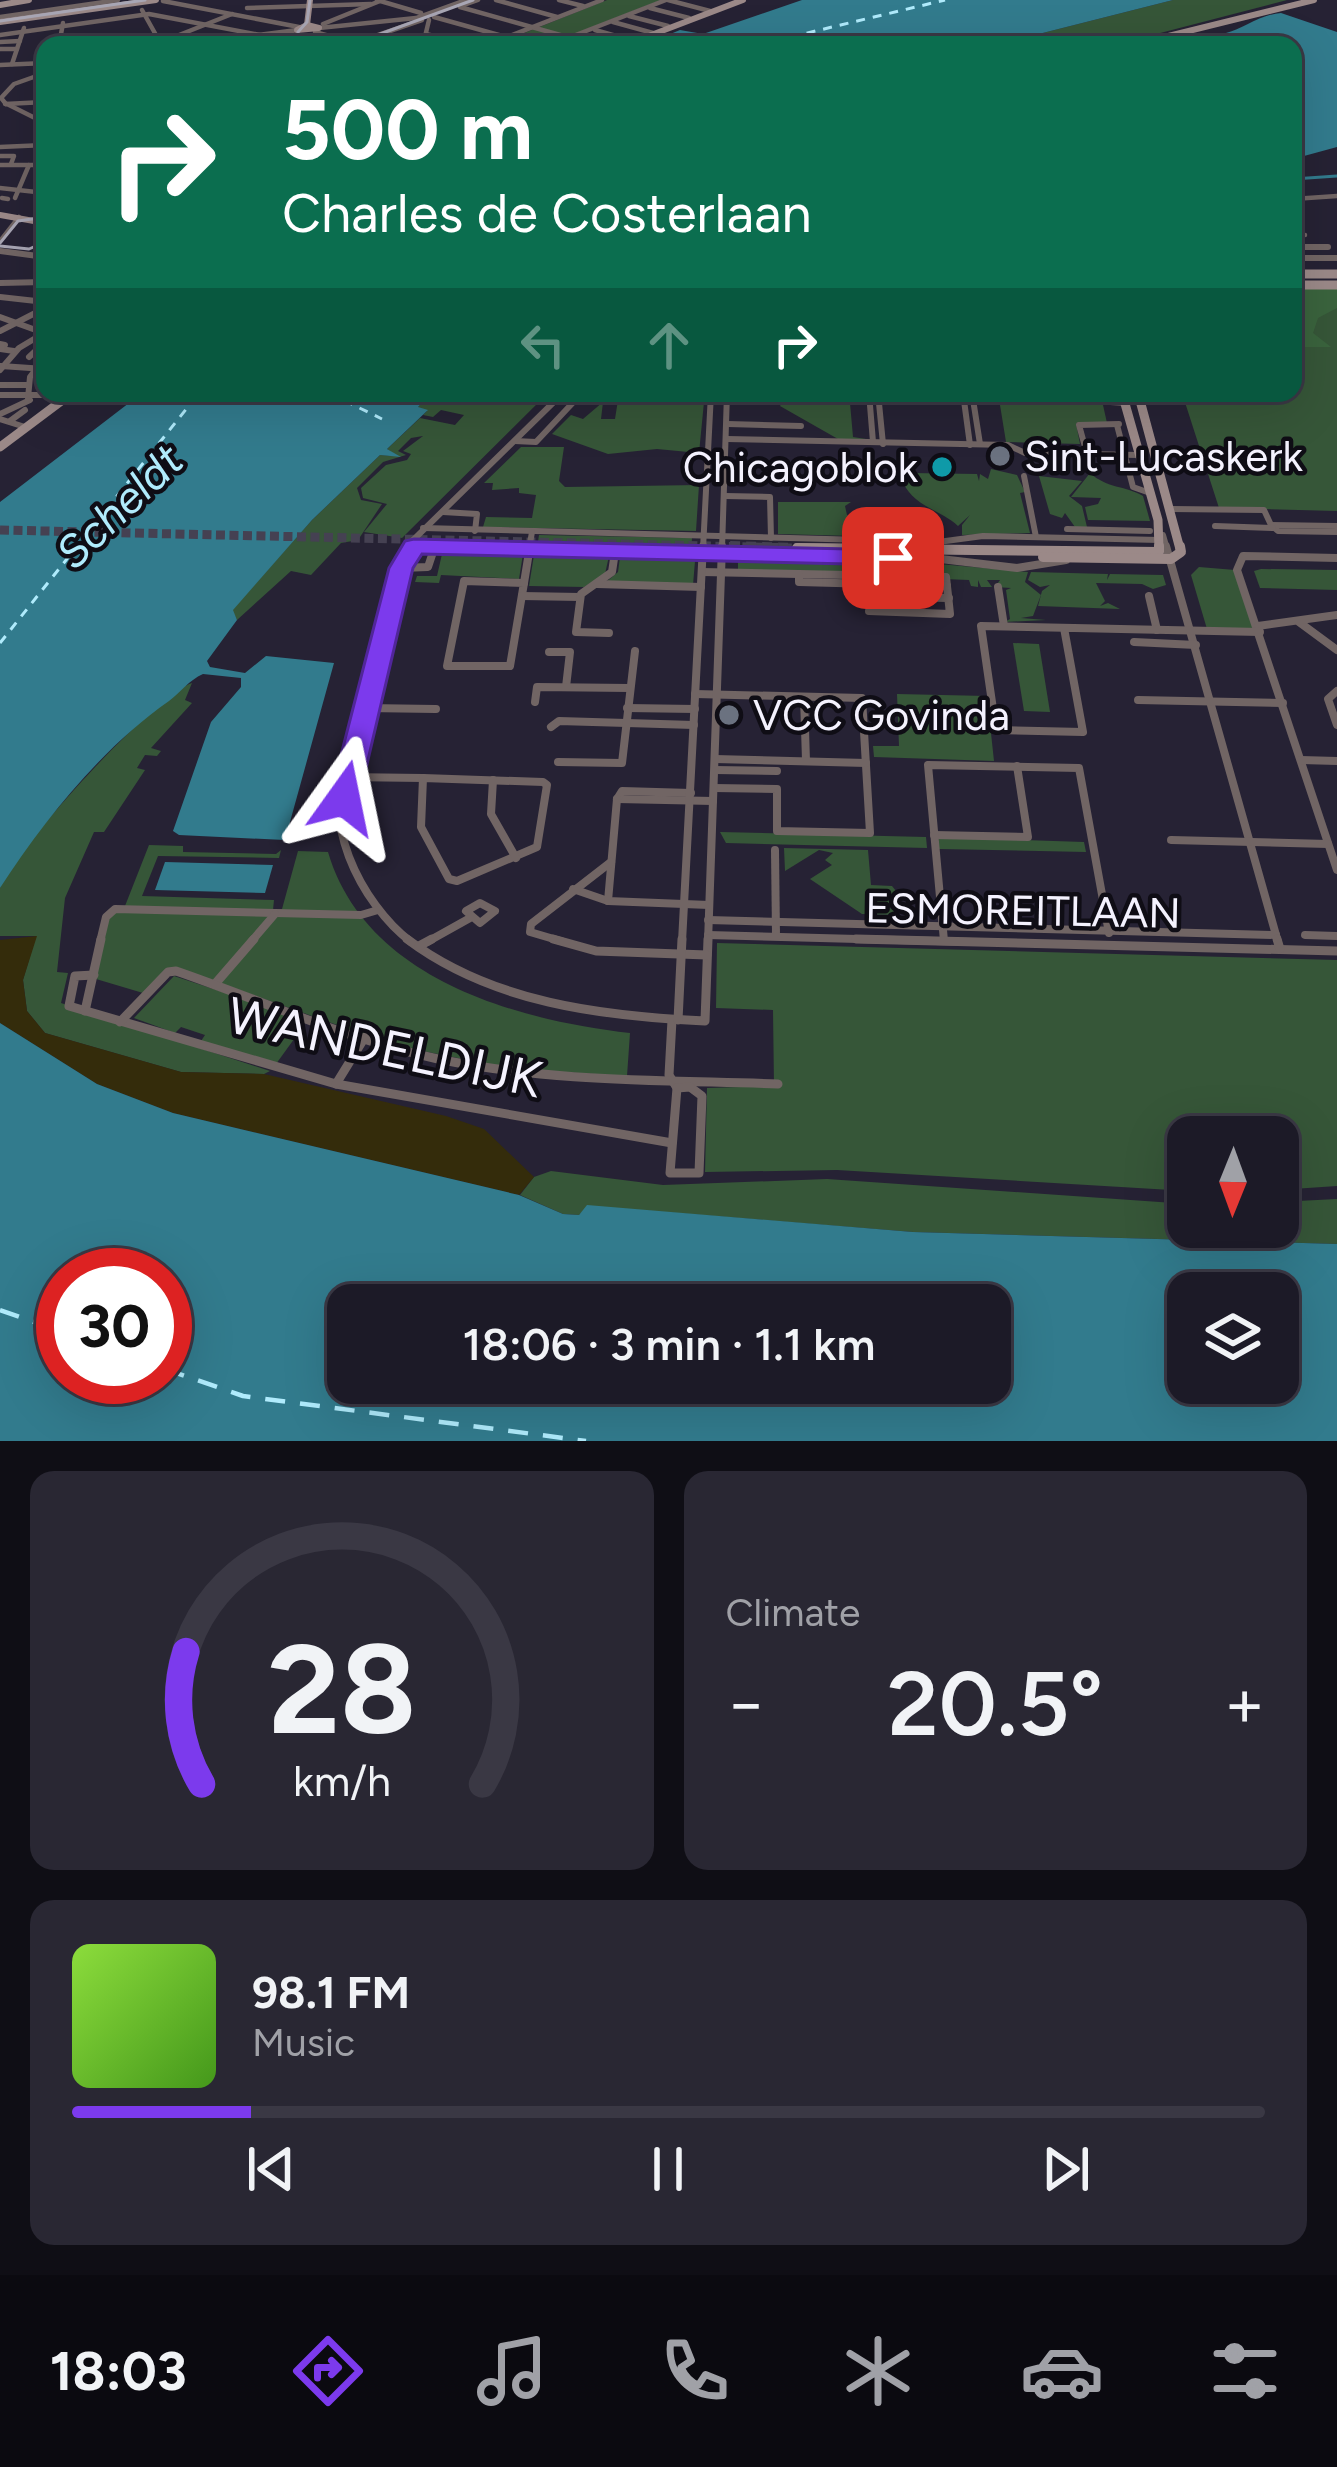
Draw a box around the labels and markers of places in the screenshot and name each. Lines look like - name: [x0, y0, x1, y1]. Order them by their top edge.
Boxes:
- place label: Sint-Lucaskerk: [1024, 431, 1303, 482]
- place label: Chicagoblok: [683, 442, 919, 493]
- marker: Sint-Lucaskerk: [987, 443, 1013, 469]
- marker: Chicagoblok: [929, 454, 955, 480]
- pin: [842, 507, 944, 609]
- place label: VCC Govinda: [753, 690, 1010, 741]
- marker: VCC Govinda: [716, 702, 742, 728]

